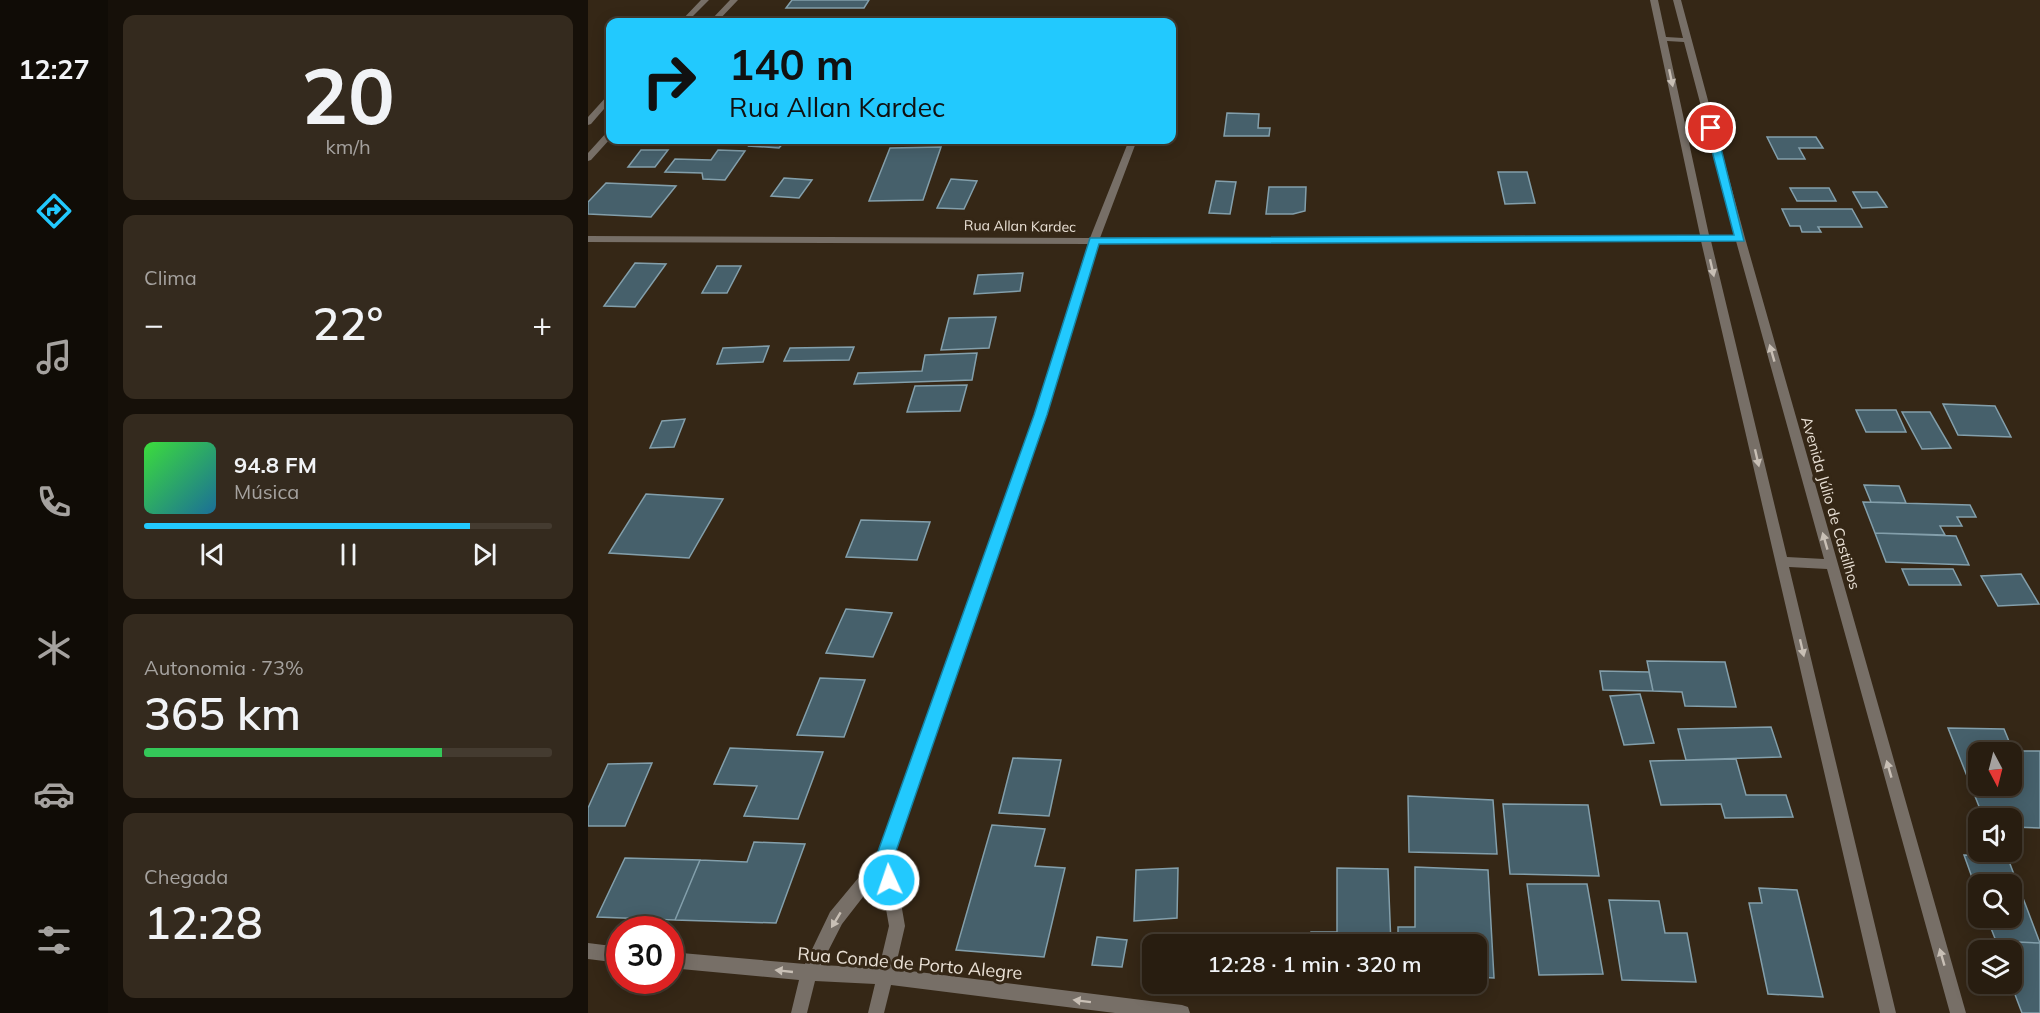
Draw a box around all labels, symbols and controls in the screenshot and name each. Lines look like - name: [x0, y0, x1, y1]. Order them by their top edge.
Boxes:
- text: 140 m: [729, 38, 854, 91]
- icon: right: [630, 42, 708, 120]
- text: 20: [301, 46, 395, 144]
- text: 12:27: [18, 52, 90, 86]
- one-way arrow: [1667, 69, 1676, 88]
- text: Rua Allan Kardec: [729, 90, 945, 124]
- pin: [1685, 102, 1736, 153]
- icon: arrive: [1694, 111, 1727, 144]
- text: km/h: [325, 134, 371, 159]
- icon: directions: [33, 190, 75, 232]
- street label: Rua Allan Kardec: [964, 216, 1076, 236]
- one-way arrow: [1708, 259, 1718, 278]
- text: Clima: [144, 265, 197, 290]
- text: 22°: [313, 295, 383, 351]
- text: −: [144, 303, 164, 344]
- text: +: [532, 303, 552, 344]
- icon: music: [33, 336, 75, 378]
- one-way arrow: [1767, 344, 1776, 362]
- street label: Avenida Júlio de Castilhos: [1797, 414, 1865, 592]
- one-way arrow: [1752, 449, 1762, 467]
- text: 94.8 FM: [234, 451, 317, 479]
- text: Música: [234, 479, 299, 504]
- icon: phone: [33, 481, 75, 523]
- one-way arrow: [1820, 532, 1829, 550]
- icon: previous: [196, 538, 229, 571]
- icon: pause: [332, 538, 365, 571]
- icon: next: [468, 538, 501, 571]
- icon: climate: [33, 627, 75, 669]
- one-way arrow: [1797, 639, 1807, 657]
- text: Autonomia · 73%: [144, 655, 304, 680]
- text: 365 km: [144, 685, 301, 741]
- north arrow: [1968, 742, 2022, 796]
- map controls: [1968, 742, 2022, 994]
- one-way arrow: [1884, 760, 1894, 778]
- icon: car: [33, 773, 75, 815]
- button: sound: [1968, 808, 2022, 862]
- position arrow: [857, 848, 921, 912]
- text: Chegada: [144, 864, 228, 889]
- button: search: [1968, 874, 2022, 928]
- text: 12:28: [144, 894, 263, 950]
- one-way arrow: [831, 912, 842, 928]
- speed limit sign: 30: [606, 916, 684, 994]
- icon: filters: [33, 919, 75, 961]
- button: layers: [1968, 940, 2022, 994]
- street label: Rua Conde de Porto Alegre: [797, 942, 1023, 984]
- one-way arrow: [1937, 948, 1946, 966]
- text: 12:28 · 1 min · 320 m: [1207, 950, 1422, 978]
- one-way arrow: [774, 966, 793, 976]
- one-way arrow: [1073, 996, 1092, 1005]

